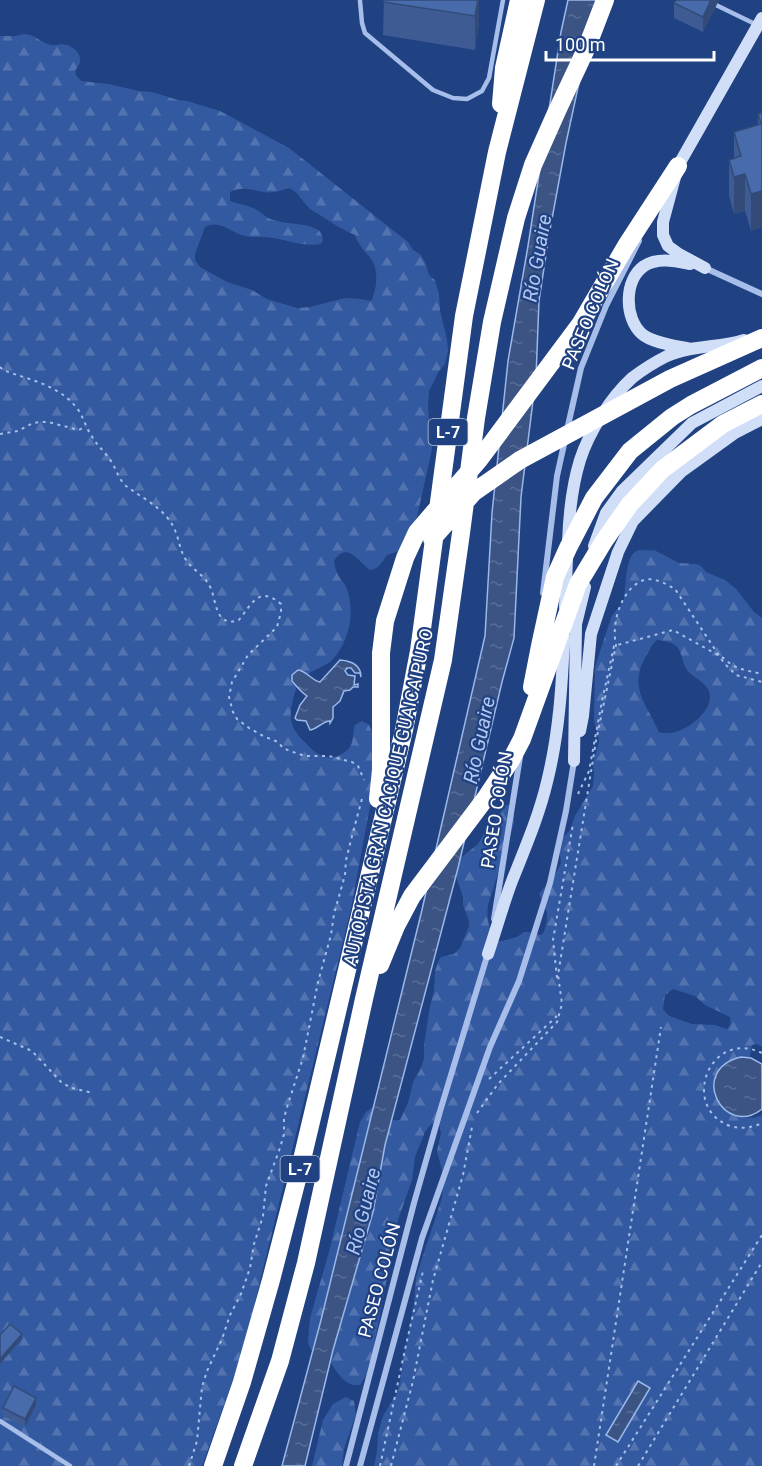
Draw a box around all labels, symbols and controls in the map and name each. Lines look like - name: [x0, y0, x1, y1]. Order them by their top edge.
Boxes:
- scale bar: [546, 24, 714, 62]
- text: 100 m: [555, 34, 606, 55]
- water label: Río Guaire: [517, 212, 557, 304]
- street label: PASEO COLÓN: [557, 256, 623, 372]
- road number: L-7: [428, 419, 468, 445]
- street label: AUTOPISTA GRAN CACIQUE GUAICAIPURO: [339, 626, 437, 968]
- water label: Río Guaire: [458, 694, 500, 786]
- street label: PASEO COLÓN: [476, 750, 516, 870]
- road number: L-7: [280, 1156, 320, 1182]
- water label: Río Guaire: [341, 1165, 385, 1257]
- street label: PASEO COLÓN: [354, 1220, 404, 1340]

